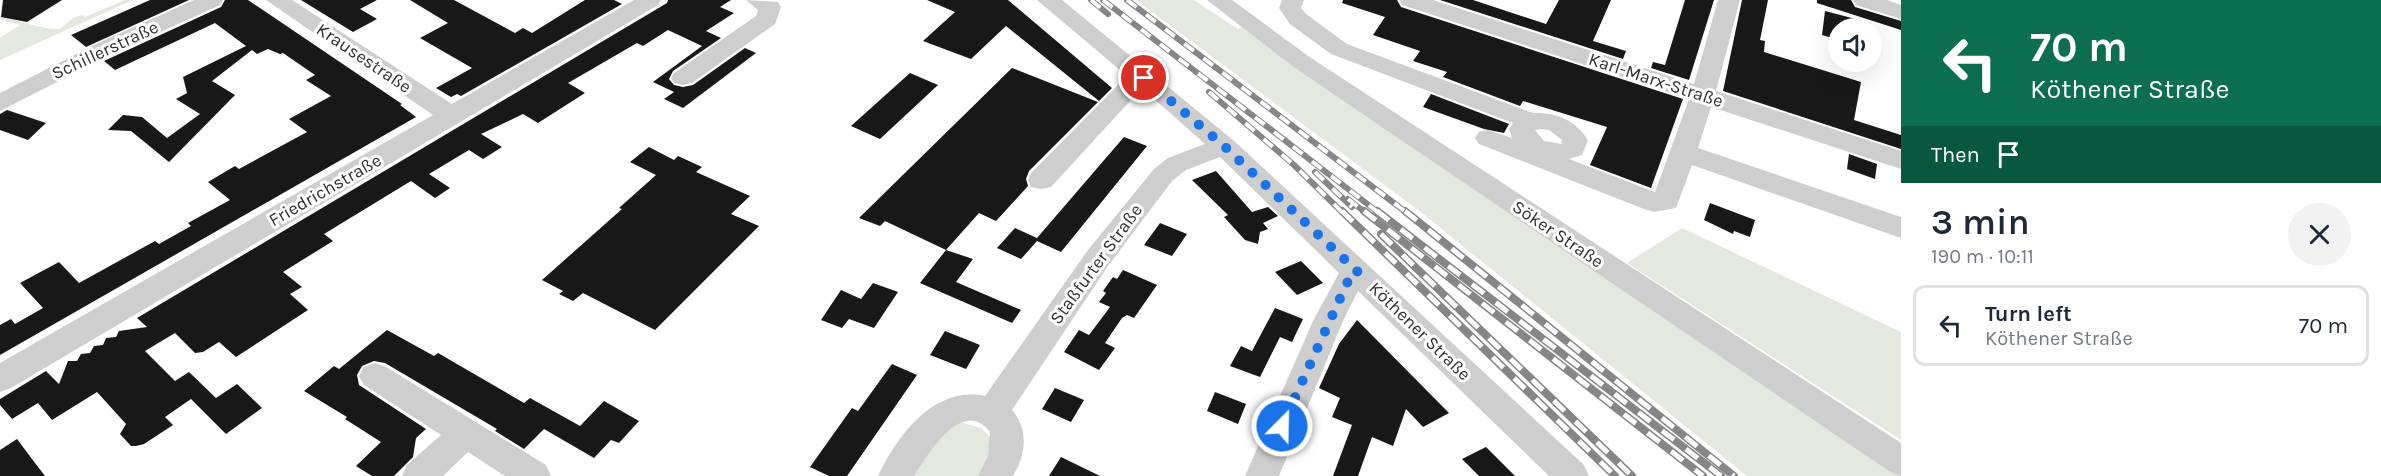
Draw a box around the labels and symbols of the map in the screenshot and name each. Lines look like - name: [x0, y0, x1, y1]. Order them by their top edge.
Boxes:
- street label: Schillerstraße: [48, 16, 162, 84]
- street label: Krausestraße: [312, 18, 416, 98]
- street label: Karl-Marx-Straße: [1586, 48, 1726, 112]
- pin: [1118, 52, 1169, 103]
- street label: Friedrichstraße: [265, 149, 385, 231]
- street label: Söker Straße: [1508, 195, 1608, 273]
- street label: Staßfurter Straße: [1045, 200, 1147, 328]
- street label: Köthener Straße: [1365, 277, 1475, 385]
- position arrow: [1250, 394, 1314, 458]

